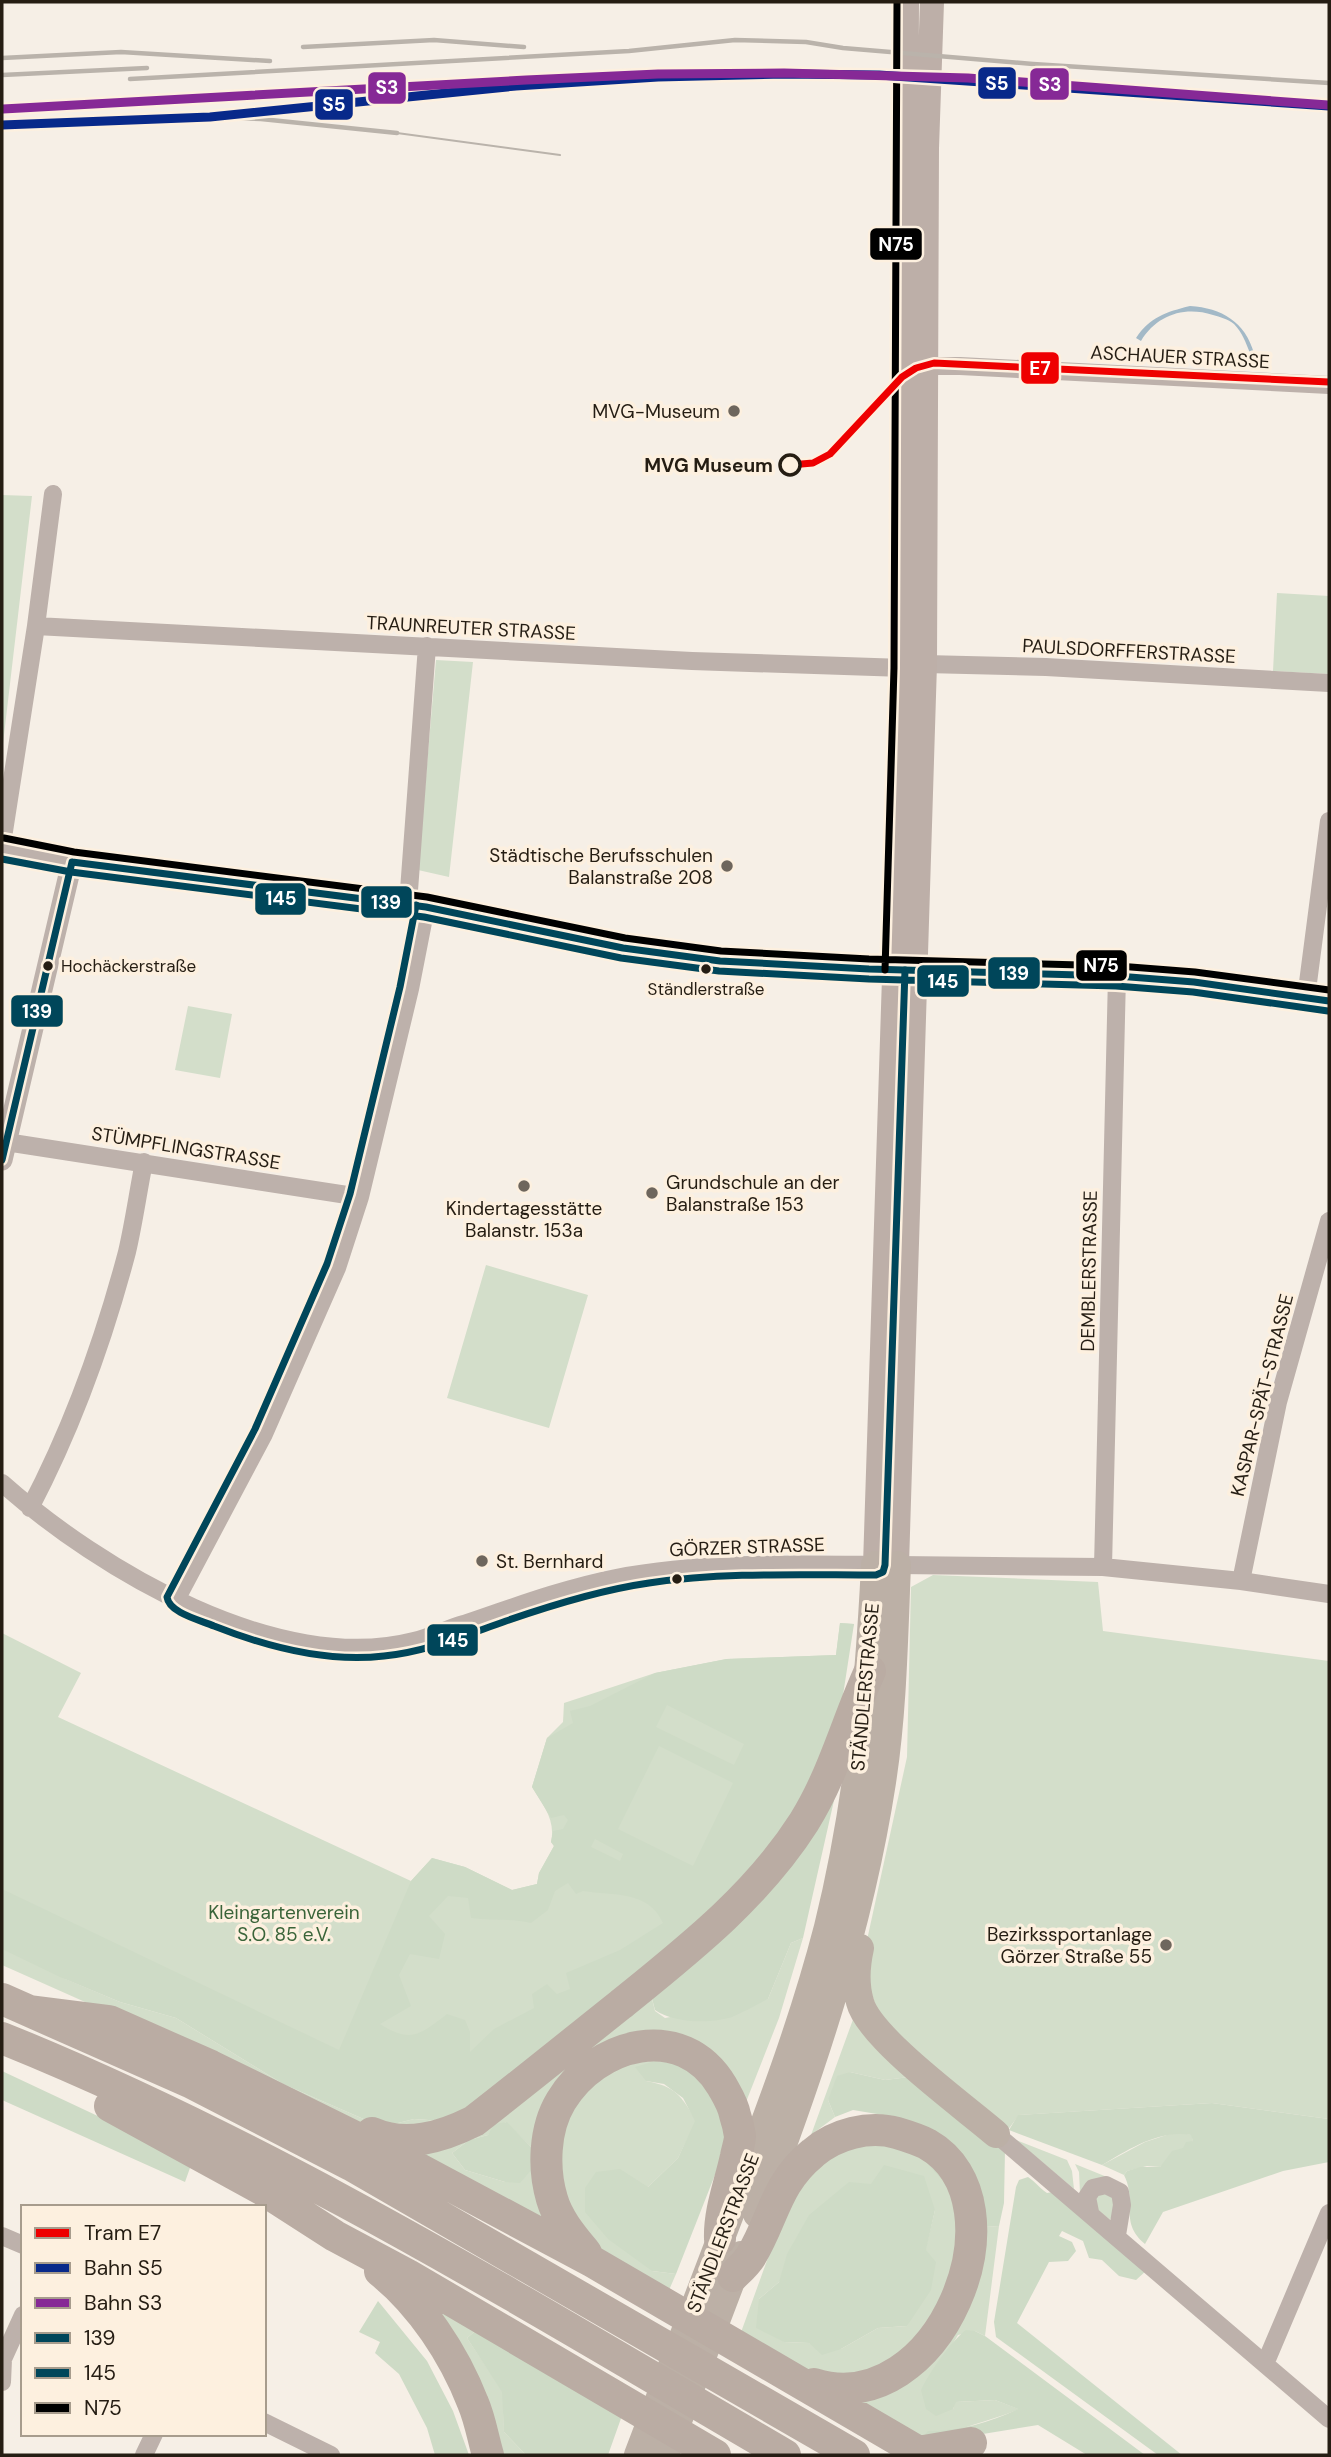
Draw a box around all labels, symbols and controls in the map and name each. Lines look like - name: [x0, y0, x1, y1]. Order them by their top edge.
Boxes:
- line badge: S5: [977, 66, 1017, 100]
- line badge: S3: [1029, 67, 1070, 101]
- line badge: S3: [367, 71, 407, 105]
- text: S5: [985, 71, 1009, 96]
- text: S3: [1039, 72, 1061, 97]
- text: S3: [376, 75, 398, 100]
- line badge: S5: [314, 88, 354, 121]
- text: S5: [322, 92, 346, 117]
- line badge: N75: [869, 227, 923, 261]
- text: N75: [878, 232, 914, 257]
- street label: ASCHAUER STRASSE: [1090, 340, 1270, 374]
- line badge: E7: [1020, 351, 1060, 385]
- text: E7: [1029, 356, 1051, 381]
- place label: MVG-Museum: [592, 399, 720, 424]
- marker: MVG-Museum: [726, 403, 742, 419]
- place label: MVG Museum: [644, 453, 773, 478]
- marker: MVG Museum: [779, 454, 801, 476]
- street label: TRAUNREUTER STRASSE: [366, 610, 576, 646]
- street label: PAULSDORFFERSTRASSE: [1022, 633, 1236, 669]
- place label: Städtische Berufsschulen Balanstraße 208: [489, 843, 713, 890]
- marker: Städtische Berufsschulen Balanstraße 208: [719, 858, 735, 874]
- line badge: 145: [254, 882, 307, 916]
- line badge: 139: [360, 885, 413, 919]
- text: 145: [265, 886, 297, 911]
- text: 139: [371, 890, 401, 915]
- line badge: N75: [1075, 949, 1128, 982]
- text: N75: [1083, 953, 1119, 978]
- place label: Hochäckerstraße: [61, 955, 196, 977]
- line badge: 139: [987, 956, 1041, 990]
- marker: Hochäckerstraße: [41, 959, 55, 973]
- text: 139: [999, 961, 1029, 986]
- marker: Ständlerstraße: [699, 962, 713, 976]
- line badge: 145: [916, 964, 970, 998]
- text: 145: [927, 969, 959, 994]
- place label: Ständlerstraße: [648, 978, 764, 1000]
- line badge: 139: [10, 994, 64, 1028]
- text: 139: [22, 999, 52, 1024]
- street label: STÜMPFLINGSTRASSE: [90, 1121, 282, 1175]
- place label: Grundschule an der Balanstraße 153: [666, 1170, 839, 1217]
- marker: Kindertagesstätte Balanstr. 153a: [516, 1178, 532, 1194]
- marker: Grundschule an der Balanstraße 153: [644, 1185, 660, 1201]
- street label: DEMBLERSTRASSE: [1075, 1190, 1103, 1352]
- place label: Kindertagesstätte Balanstr. 153a: [446, 1196, 602, 1243]
- street label: KASPAR-SPÄT-STRASSE: [1225, 1291, 1299, 1499]
- street label: GÖRZER STRASSE: [669, 1532, 825, 1562]
- place label: St. Bernhard: [496, 1549, 603, 1574]
- marker: St. Bernhard: [474, 1553, 490, 1569]
- unlabelled marker: [670, 1572, 684, 1586]
- street label: STÄNDLERSTRASSE: [845, 1602, 885, 1772]
- line badge: 145: [426, 1623, 479, 1657]
- text: 145: [437, 1628, 469, 1653]
- park label: Kleingartenverein S.O. 85 e.V.: [208, 1900, 360, 1947]
- place label: Bezirkssportanlage Görzer Straße 55: [987, 1922, 1152, 1969]
- marker: Bezirkssportanlage Görzer Straße 55: [1158, 1937, 1174, 1953]
- street label: STÄNDLERSTRASSE: [681, 2150, 765, 2316]
- legend: [21, 2205, 266, 2436]
- text: Tram E7: [84, 2219, 161, 2247]
- text: Bahn S5: [84, 2254, 163, 2282]
- text: Bahn S3: [84, 2289, 162, 2317]
- text: 139: [84, 2324, 116, 2352]
- text: 145: [84, 2359, 116, 2387]
- text: N75: [84, 2394, 122, 2422]

